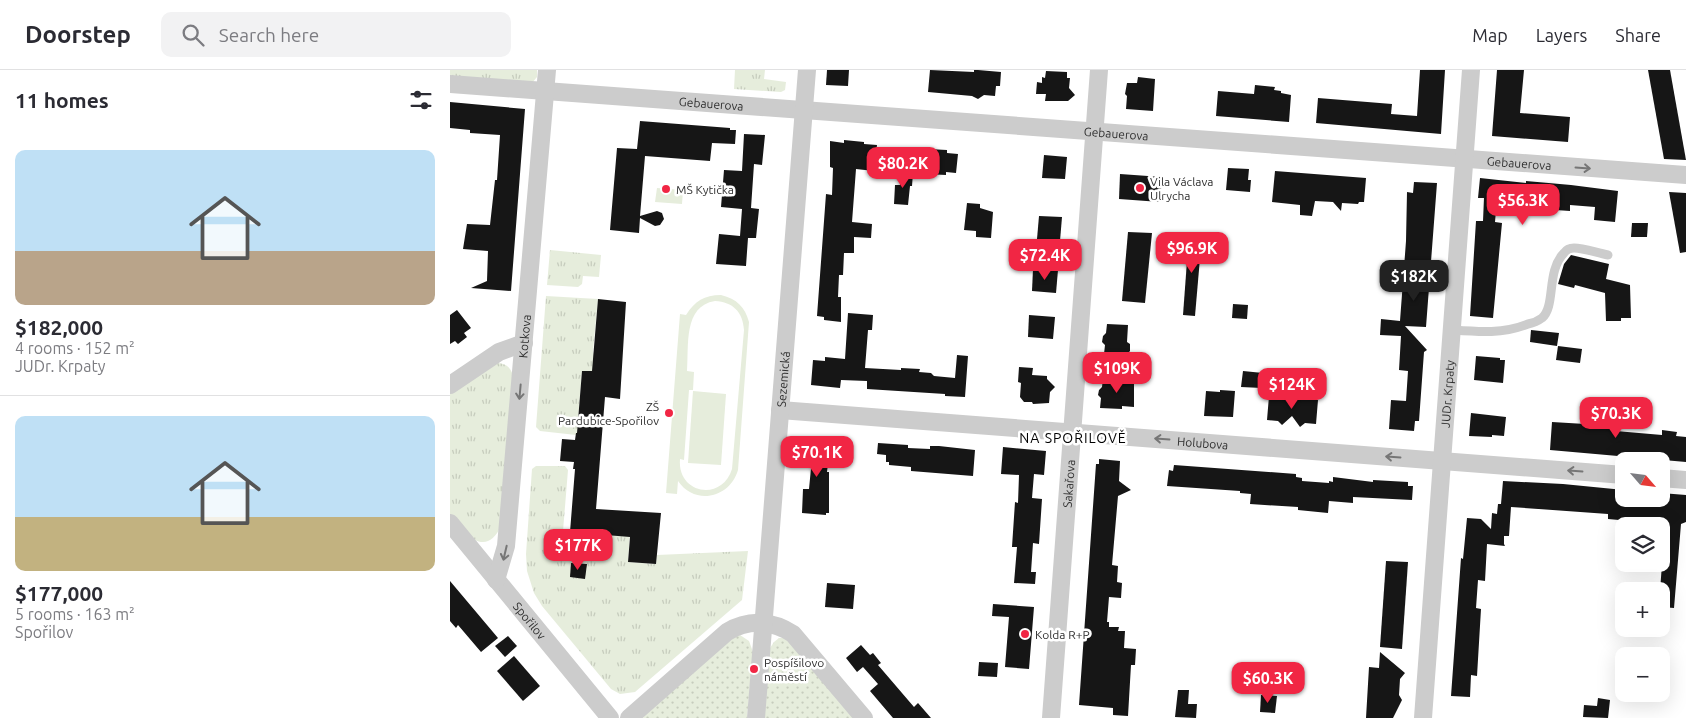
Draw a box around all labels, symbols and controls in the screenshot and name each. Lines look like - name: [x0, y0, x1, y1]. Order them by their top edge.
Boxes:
- search box: [161, 12, 511, 57]
- text: Doorstep: [25, 21, 131, 48]
- icon: search: [179, 21, 207, 49]
- text: Search here: [219, 24, 319, 46]
- text: Map: [1472, 25, 1508, 45]
- text: Layers: [1536, 25, 1587, 45]
- text: Share: [1615, 25, 1661, 45]
- icon: filters: [407, 86, 435, 114]
- text: 11 homes: [15, 88, 109, 112]
- street label: Gebauerova: [678, 94, 744, 112]
- street label: Gebauerova: [1083, 124, 1149, 142]
- pin: $80.2K: [862, 146, 944, 189]
- text: $80.2K: [878, 154, 928, 172]
- street label: Gebauerova: [1486, 154, 1552, 172]
- one-way arrow: [1575, 163, 1591, 172]
- place label: Vila Václava Ulrycha: [1150, 175, 1214, 202]
- marker: Vila Václava Ulrycha: [1134, 182, 1146, 194]
- icon: home: [180, 183, 270, 273]
- marker: MŠ Kytička: [660, 183, 672, 195]
- place label: MŠ Kytička: [676, 183, 734, 196]
- pin: $56.3K: [1482, 184, 1564, 226]
- text: $56.3K: [1498, 191, 1548, 209]
- pin: $96.9K: [1151, 232, 1233, 274]
- pin: $72.4K: [1004, 238, 1086, 281]
- text: $96.9K: [1167, 239, 1217, 257]
- text: $72.4K: [1020, 246, 1070, 264]
- pin: $182K: [1379, 260, 1449, 302]
- text: $182K: [1391, 267, 1437, 285]
- street label: Kotkova: [516, 314, 532, 359]
- text: $182,000: [15, 315, 103, 339]
- text: 4 rooms · 152 m²: [15, 339, 135, 357]
- street label: Sezemická: [774, 351, 791, 408]
- pin: $109K: [1082, 352, 1152, 394]
- text: JUDr. Krpaty: [15, 357, 105, 375]
- text: $109K: [1094, 359, 1140, 377]
- street label: JUDr. Krpaty: [1438, 359, 1456, 428]
- pin: $124K: [1257, 368, 1327, 410]
- text: $124K: [1269, 375, 1315, 393]
- one-way arrow: [515, 383, 524, 399]
- pin: $70.3K: [1575, 396, 1657, 439]
- place label: ZŠ Pardubice-Spořilov: [558, 400, 659, 427]
- text: $70.3K: [1591, 404, 1641, 422]
- marker: ZŠ Pardubice-Spořilov: [663, 407, 675, 419]
- district label: NA SPOŘILOVĚ: [1019, 429, 1127, 446]
- street label: Holubova: [1177, 434, 1229, 451]
- one-way arrow: [1154, 435, 1170, 444]
- pin: $70.1K: [776, 436, 858, 478]
- text: $70.1K: [792, 443, 842, 461]
- icon: home: [180, 448, 270, 538]
- north arrow: [1615, 452, 1670, 508]
- map controls: [1615, 452, 1670, 702]
- one-way arrow: [1386, 453, 1402, 462]
- street label: Sakařova: [1060, 459, 1077, 508]
- one-way arrow: [1567, 467, 1583, 476]
- button: layers: [1615, 517, 1670, 572]
- pin: $177K: [543, 528, 613, 571]
- text: $177K: [555, 536, 601, 554]
- one-way arrow: [500, 545, 509, 561]
- text: $177,000: [15, 581, 103, 605]
- button: +: [1615, 582, 1670, 637]
- street label: Spořilov: [511, 599, 549, 642]
- text: 5 rooms · 163 m²: [15, 605, 135, 623]
- text: Spořilov: [15, 623, 73, 641]
- marker: Kolda R+P: [1019, 628, 1031, 640]
- place label: Kolda R+P: [1035, 628, 1090, 641]
- button: −: [1615, 647, 1670, 702]
- place label: Pospíšilovo náměstí: [764, 656, 824, 683]
- pin: $60.3K: [1227, 662, 1309, 704]
- marker: Pospíšilovo náměstí: [748, 663, 760, 675]
- text: $60.3K: [1243, 669, 1293, 687]

